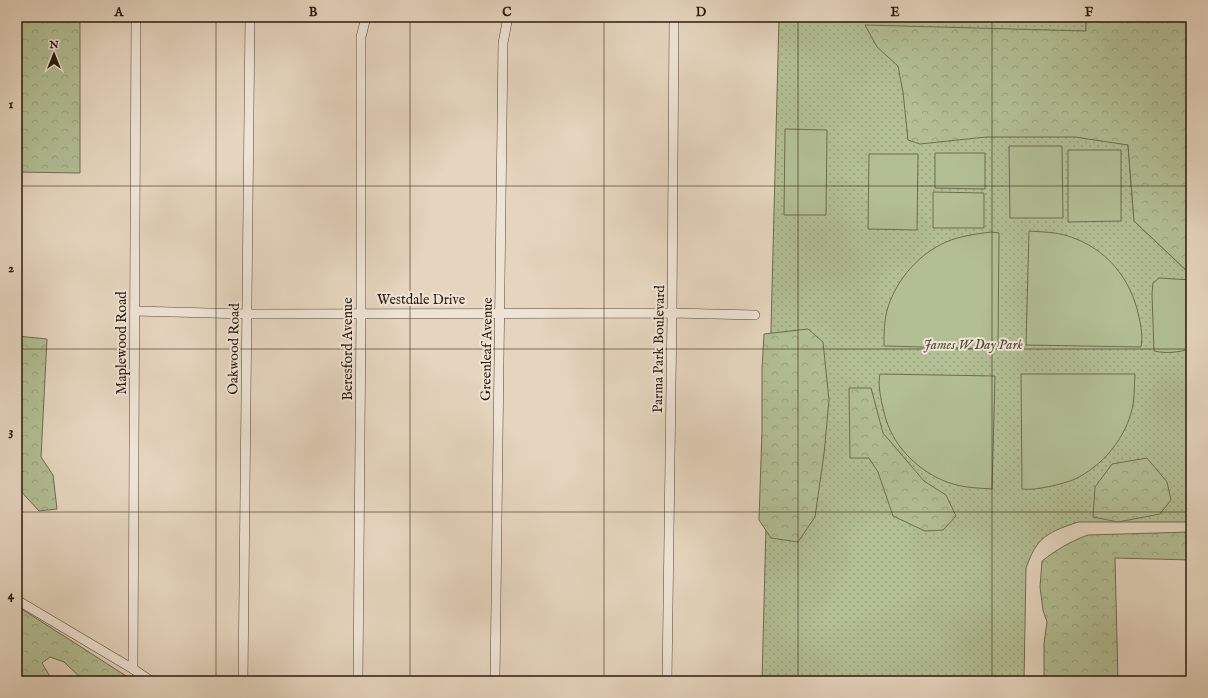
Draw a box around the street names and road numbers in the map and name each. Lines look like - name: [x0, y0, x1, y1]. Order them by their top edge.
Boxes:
- street label: Parma Park Boulevard: [649, 284, 669, 413]
- street label: Maplewood Road: [113, 291, 131, 395]
- street label: Westdale Drive: [377, 291, 466, 309]
- street label: Greenleaf Avenue: [477, 296, 497, 401]
- street label: Beresford Avenue: [339, 297, 357, 401]
- street label: Oakwood Road: [224, 303, 244, 395]

